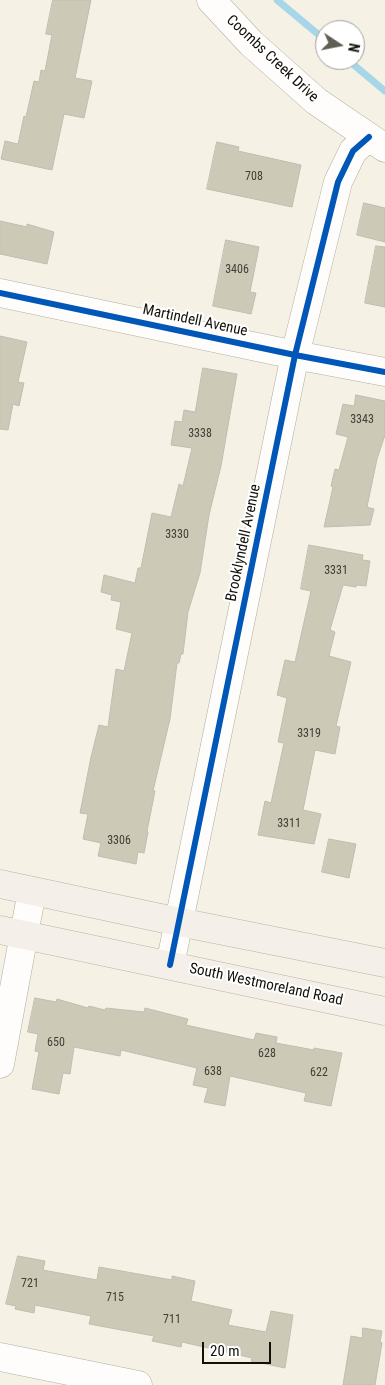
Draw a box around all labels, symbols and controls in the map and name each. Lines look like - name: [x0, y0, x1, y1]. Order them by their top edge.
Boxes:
- street label: Coombs Creek Drive: [222, 12, 322, 106]
- north arrow: [315, 20, 365, 70]
- text: N: [345, 42, 362, 53]
- house number: 708: [245, 170, 263, 184]
- house number: 3406: [225, 263, 249, 277]
- street label: Martindell Avenue: [141, 301, 249, 341]
- house number: 3343: [350, 413, 374, 427]
- house number: 3338: [188, 427, 212, 441]
- street label: Brooklyndell Avenue: [223, 483, 265, 603]
- house number: 3330: [165, 528, 189, 542]
- house number: 3331: [324, 564, 348, 578]
- house number: 3319: [297, 727, 321, 741]
- house number: 3311: [277, 817, 301, 831]
- house number: 3306: [107, 834, 131, 848]
- street label: South Westmoreland Road: [188, 960, 344, 1010]
- house number: 650: [47, 1036, 65, 1050]
- house number: 628: [258, 1047, 276, 1061]
- house number: 638: [204, 1065, 222, 1079]
- house number: 622: [310, 1066, 328, 1080]
- house number: 721: [21, 1277, 39, 1291]
- house number: 715: [106, 1291, 124, 1305]
- house number: 711: [163, 1313, 181, 1327]
- scale bar: [205, 1332, 274, 1364]
- text: 20 m: [210, 1342, 240, 1360]

